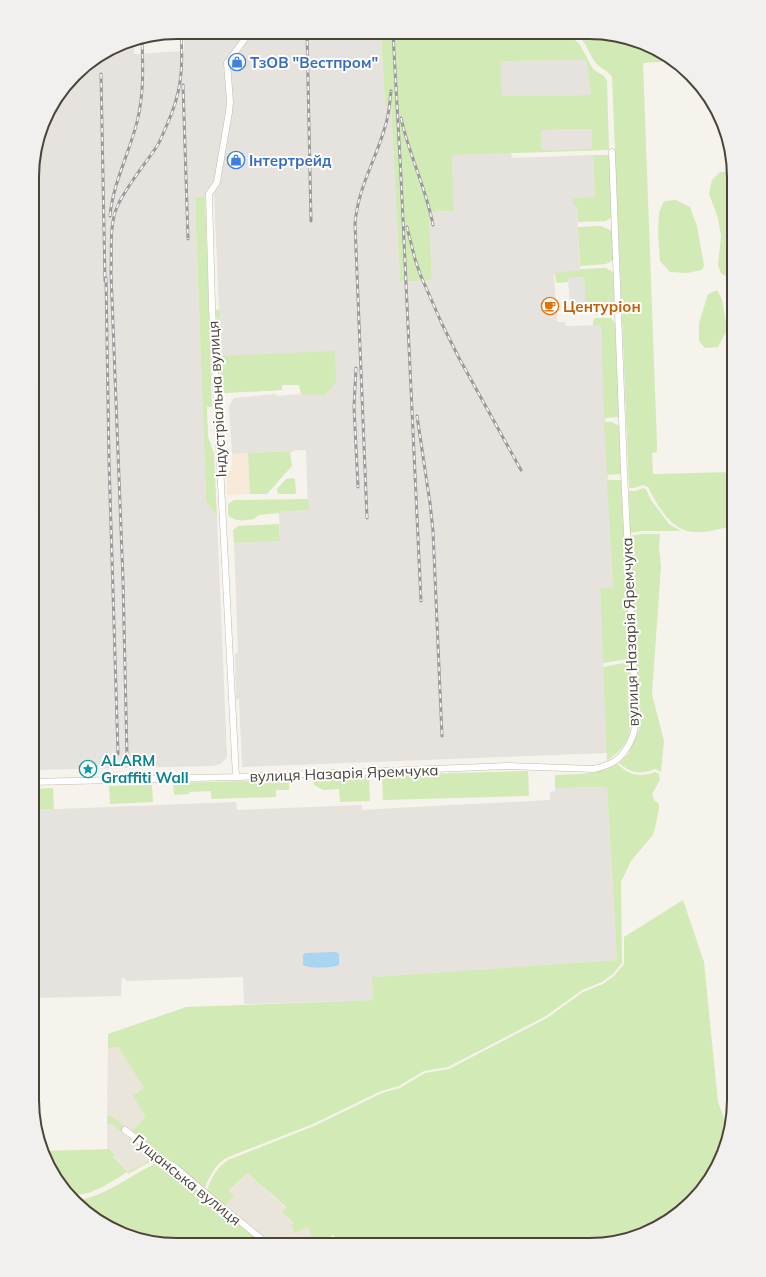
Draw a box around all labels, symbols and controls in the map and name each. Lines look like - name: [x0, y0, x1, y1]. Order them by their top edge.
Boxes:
- shop icon: ТзОВ "Вестпром": [227, 52, 247, 72]
- place label: ТзОВ "Вестпром": [250, 53, 378, 72]
- shop icon: Інтертрейд: [226, 150, 246, 170]
- place label: Інтертрейд: [249, 151, 332, 170]
- cafe icon: Центуріон: [540, 296, 560, 316]
- place label: Центуріон: [563, 297, 641, 316]
- street label: Індустріальна вулиця: [203, 320, 231, 478]
- street label: вулиця Назарія Яремчука: [617, 537, 643, 727]
- place label: ALARM Graffiti Wall: [101, 751, 189, 787]
- place icon: ALARM Graffiti Wall: [78, 759, 98, 779]
- street label: вулиця Назарія Яремчука: [249, 760, 439, 786]
- street label: Гущанська вулиця: [129, 1130, 245, 1230]

